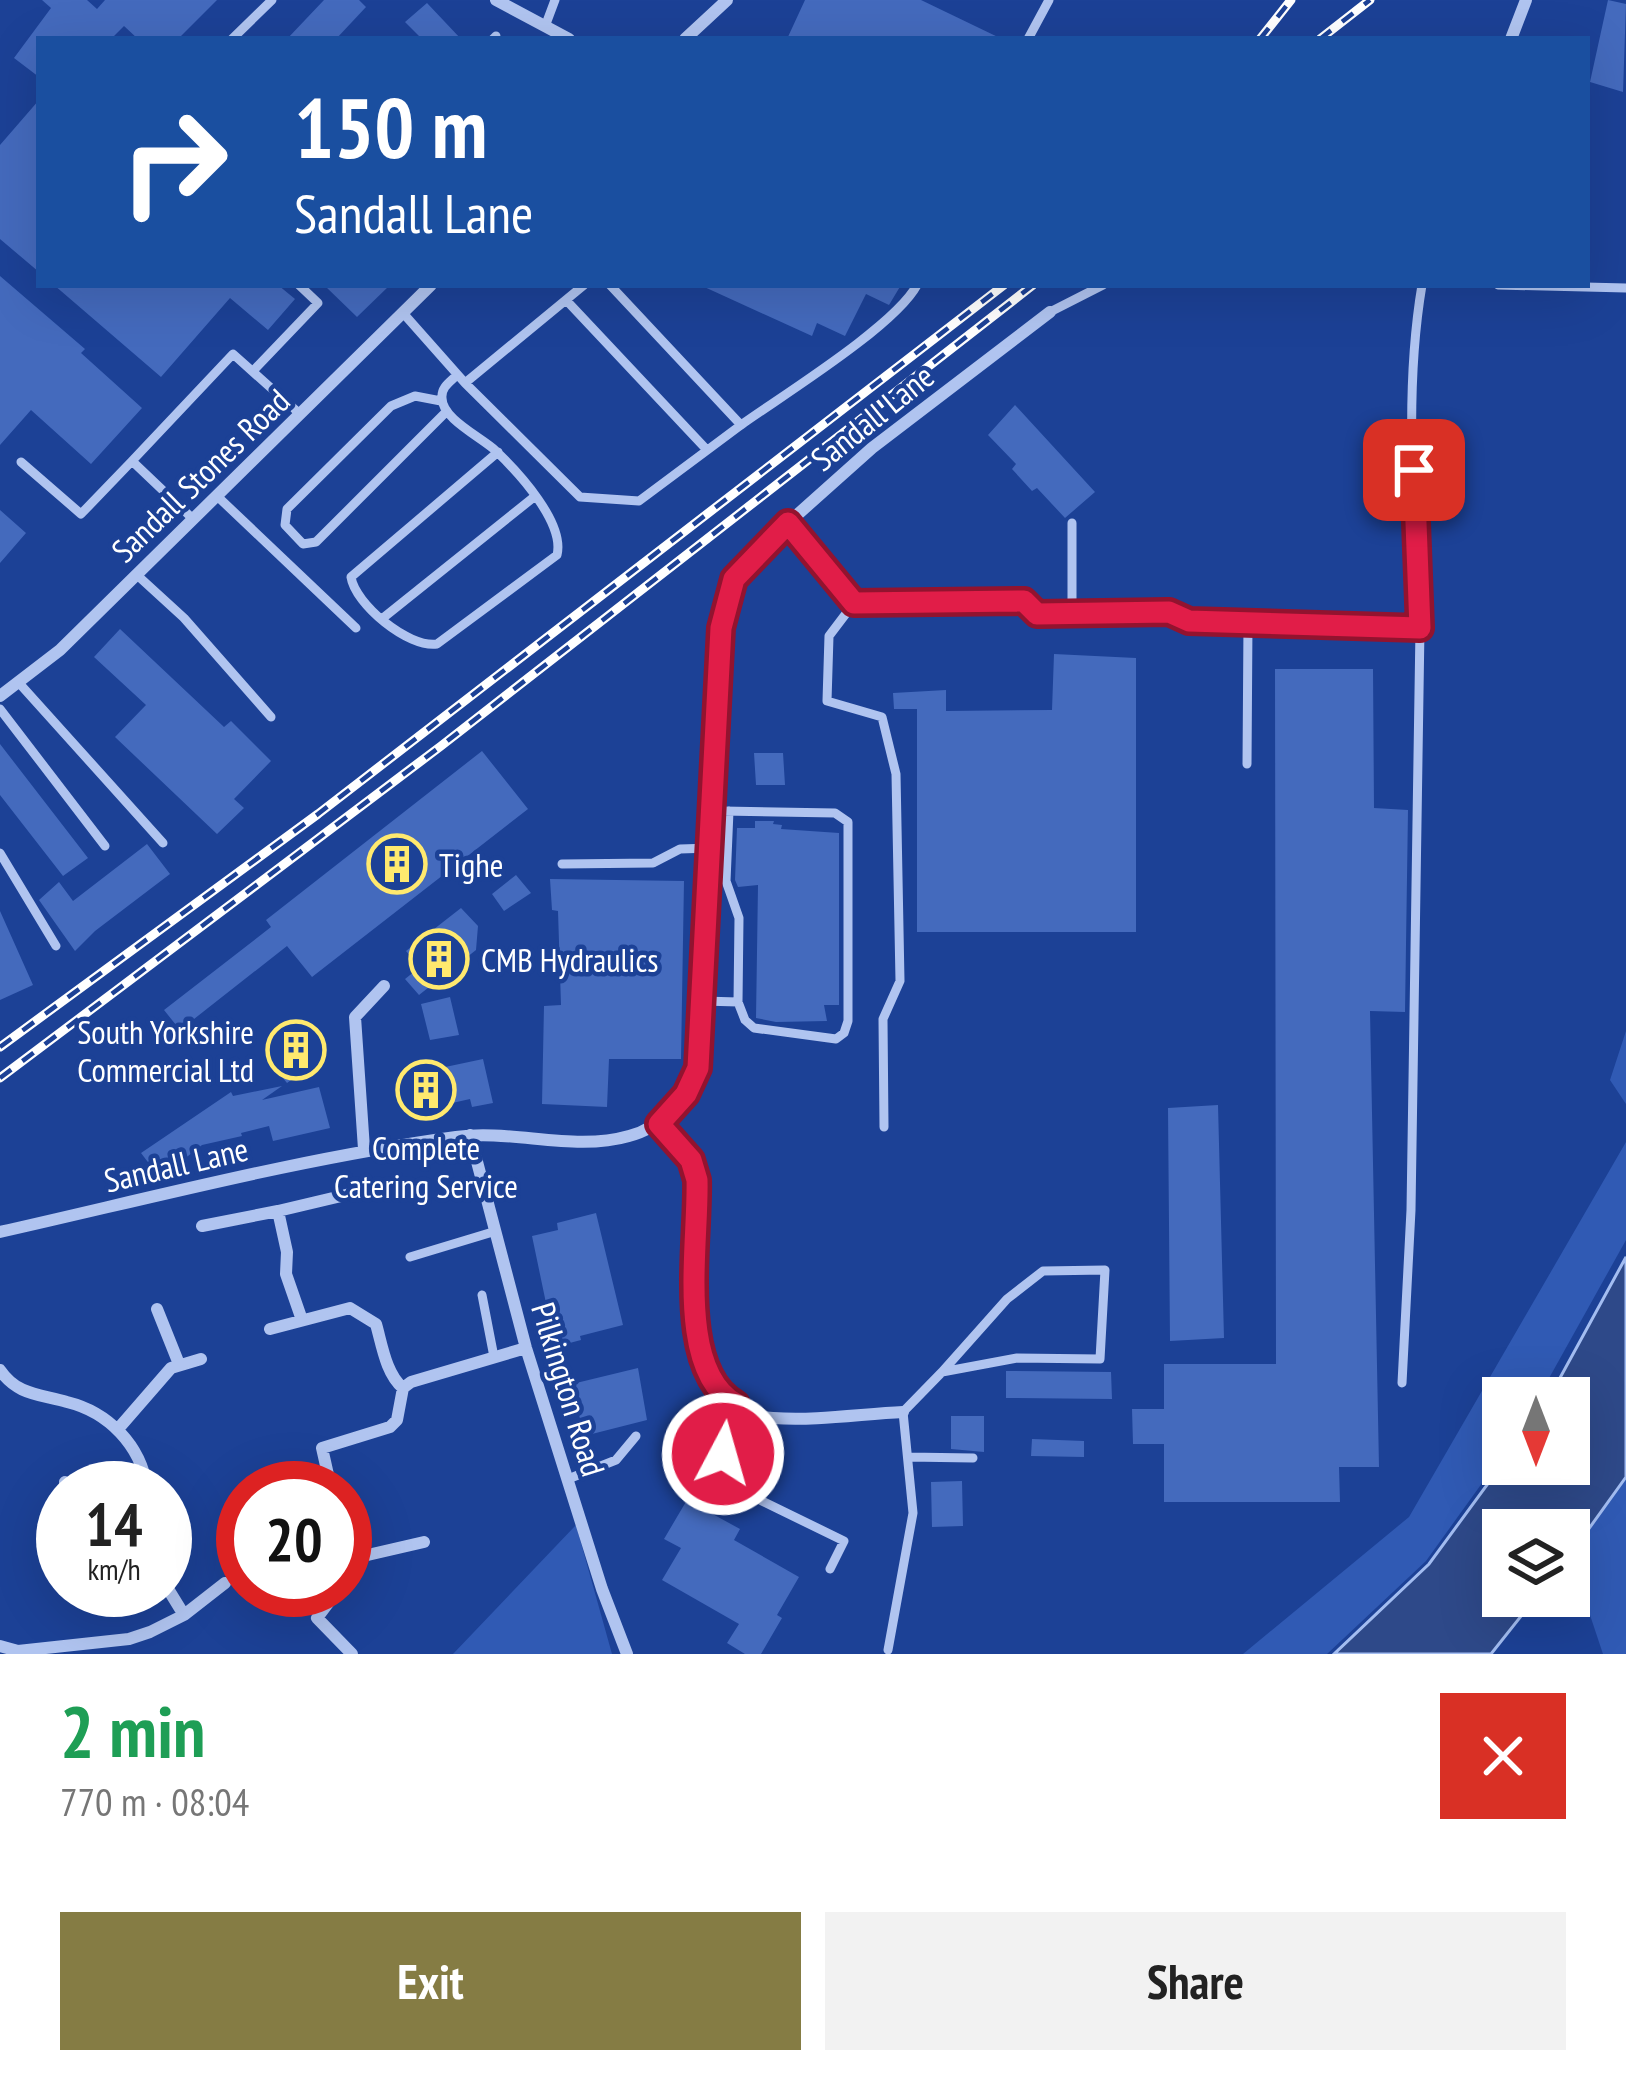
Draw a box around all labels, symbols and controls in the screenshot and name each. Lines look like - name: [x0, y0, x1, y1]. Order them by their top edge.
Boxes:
- text: 150 m: [294, 72, 487, 181]
- icon: right: [96, 84, 252, 240]
- text: Sandall Lane: [294, 178, 533, 248]
- street label: Sandall Lane: [802, 354, 942, 480]
- street label: Sandall Stones Road: [102, 379, 298, 571]
- pin: [1363, 419, 1465, 521]
- icon: arrive: [1381, 437, 1447, 503]
- building icon: Tighe: [366, 833, 428, 895]
- place label: Tighe: [439, 843, 503, 886]
- building icon: CMB Hydraulics: [408, 928, 470, 990]
- place label: CMB Hydraulics: [481, 938, 658, 981]
- place label: South Yorkshire Commercial Ltd: [77, 1010, 254, 1091]
- building icon: South Yorkshire Commercial Ltd: [265, 1019, 327, 1081]
- building icon: Complete Catering Service: [395, 1059, 457, 1121]
- place label: Complete Catering Service: [334, 1126, 518, 1207]
- street label: Sandall Lane: [100, 1127, 252, 1201]
- street label: Pilkington Road: [522, 1297, 616, 1481]
- north arrow: [1482, 1377, 1590, 1485]
- map controls: [1482, 1377, 1590, 1617]
- position arrow: [660, 1391, 786, 1517]
- speed limit sign: 20: [216, 1461, 372, 1617]
- text: 14: [85, 1485, 143, 1563]
- button: layers: [1482, 1509, 1590, 1617]
- text: km/h: [87, 1549, 141, 1588]
- text: 2 min: [60, 1684, 205, 1777]
- button: close: [1440, 1693, 1566, 1819]
- text: 770 m · 08:04: [60, 1776, 249, 1827]
- button: Exit: [60, 1912, 801, 2050]
- button: Share: [825, 1912, 1566, 2050]

